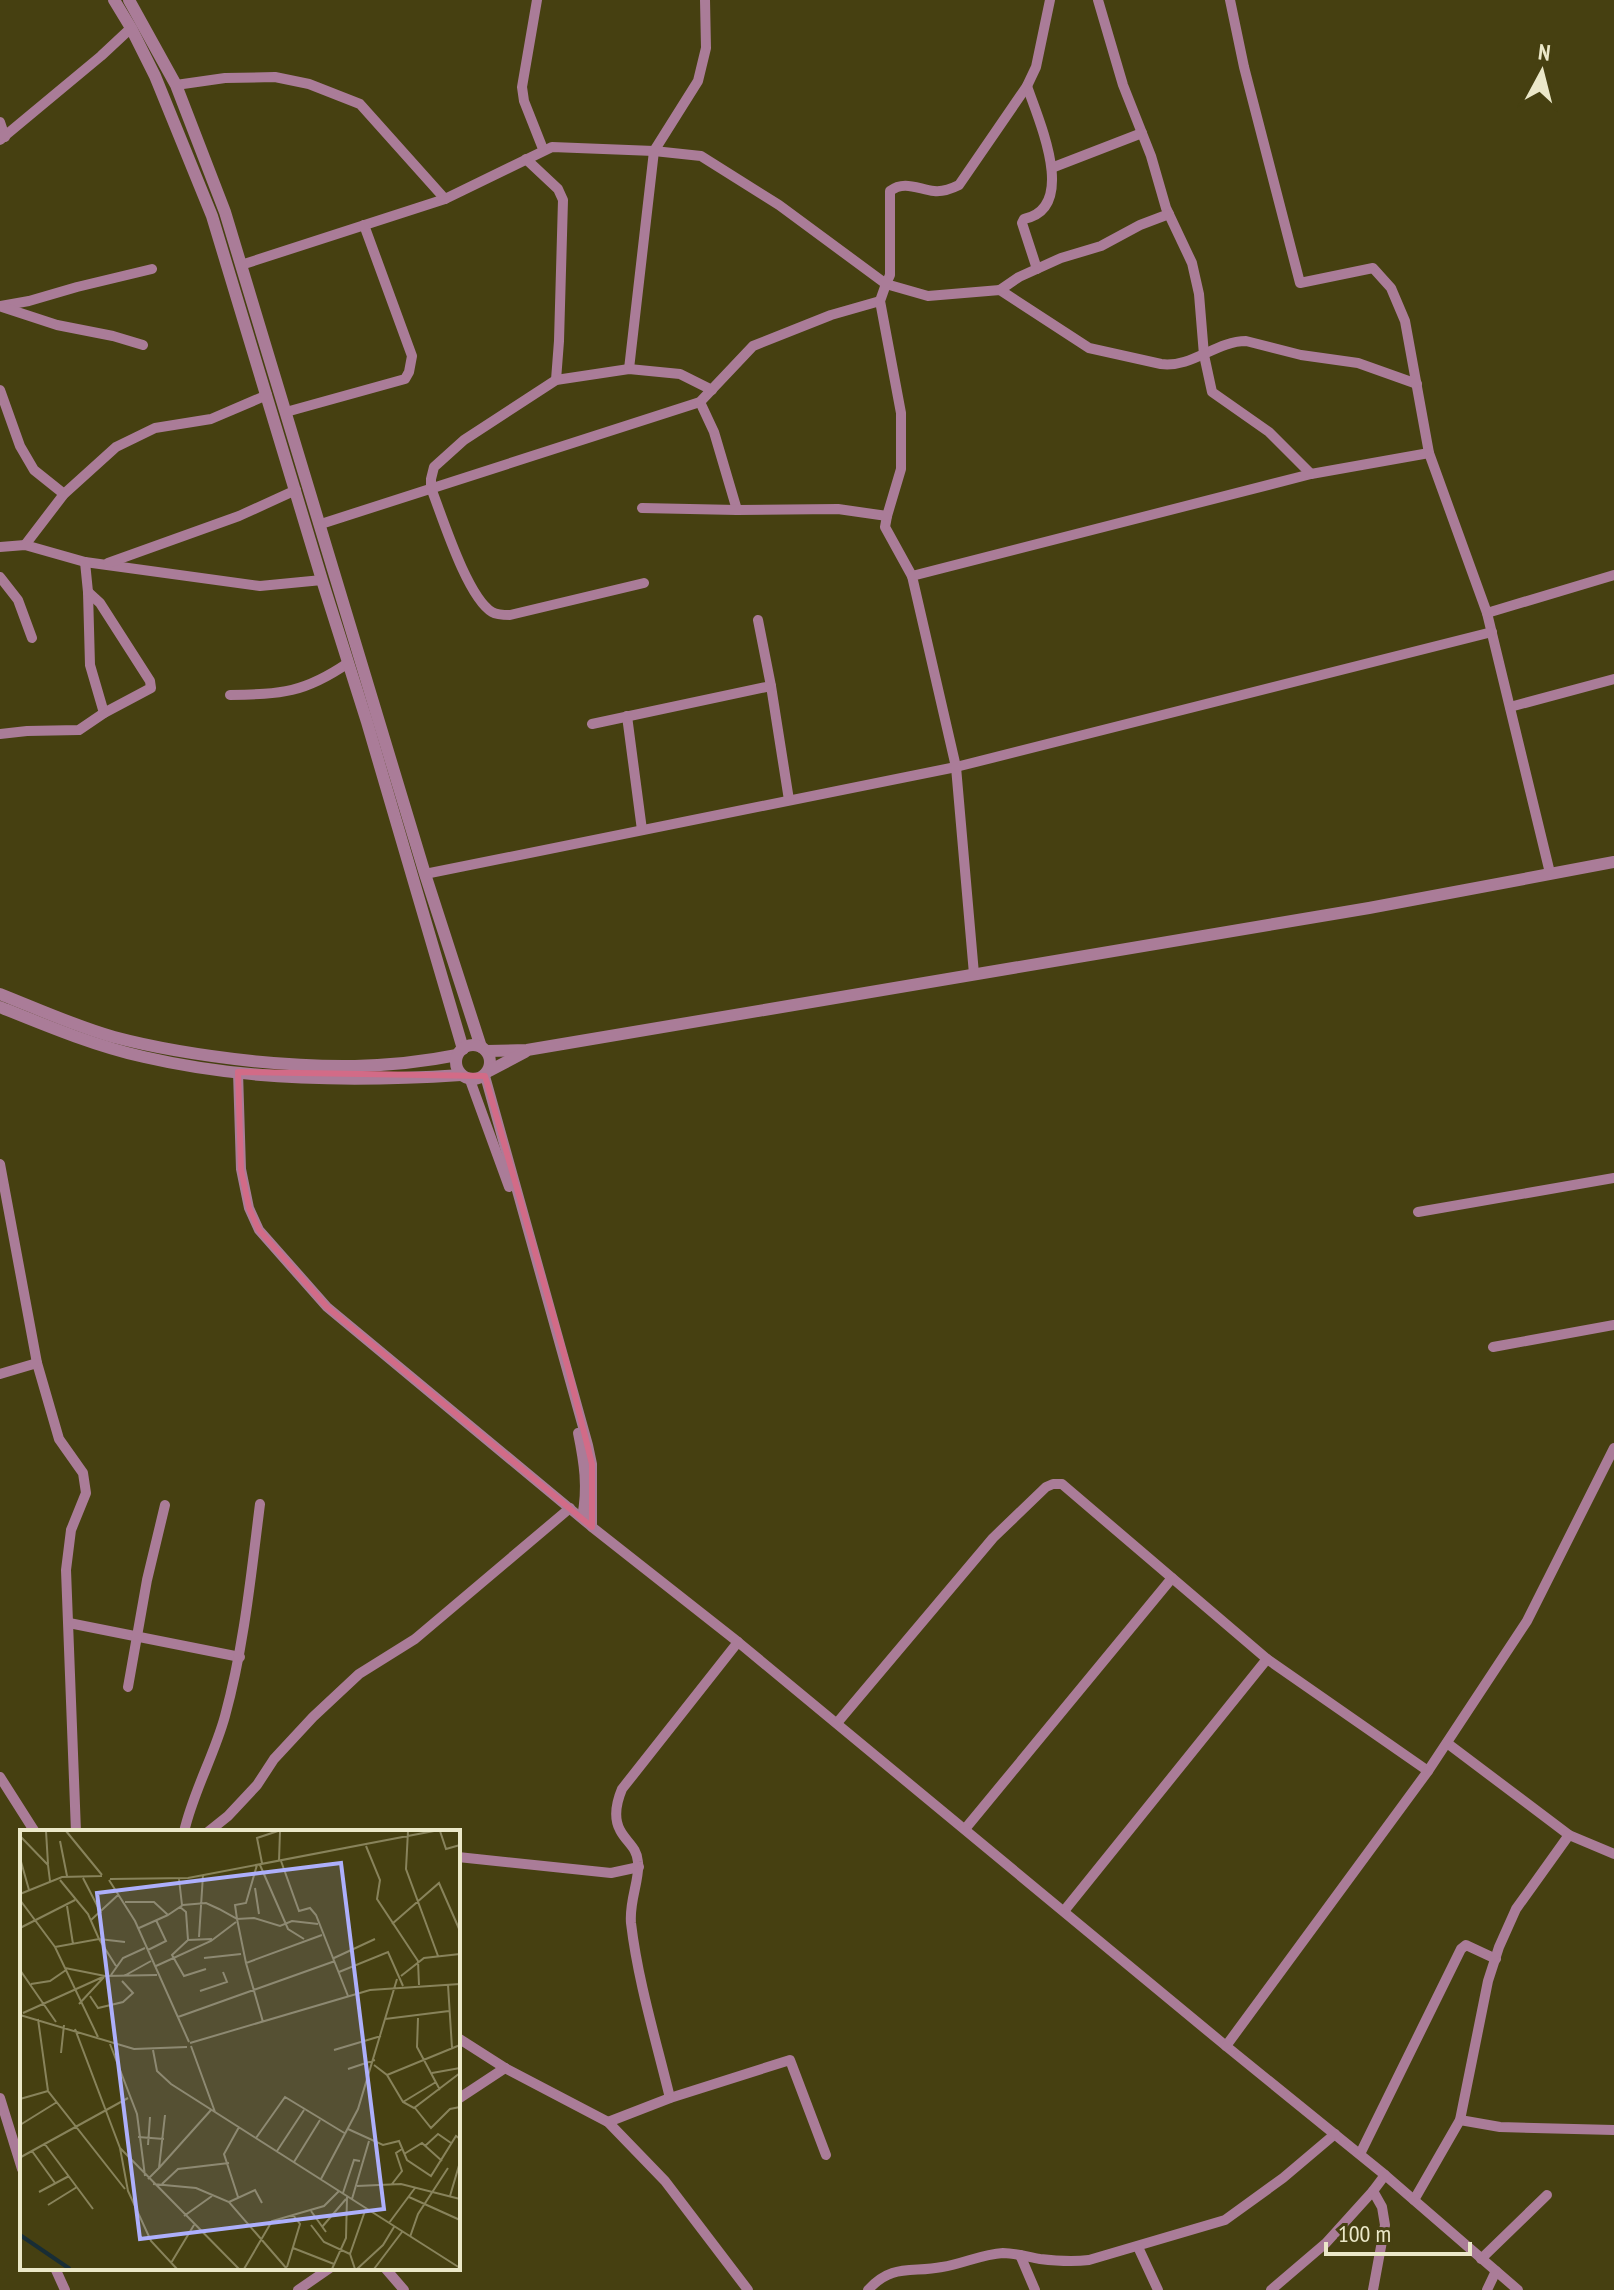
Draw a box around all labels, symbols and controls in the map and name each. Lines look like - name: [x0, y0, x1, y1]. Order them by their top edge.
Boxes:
- north arrow: [1502, 32, 1582, 112]
- text: N: [1537, 38, 1552, 67]
- inset map: [20, 1830, 460, 2270]
- scale bar: [1326, 2206, 1470, 2256]
- text: 100 m: [1338, 2218, 1391, 2249]

